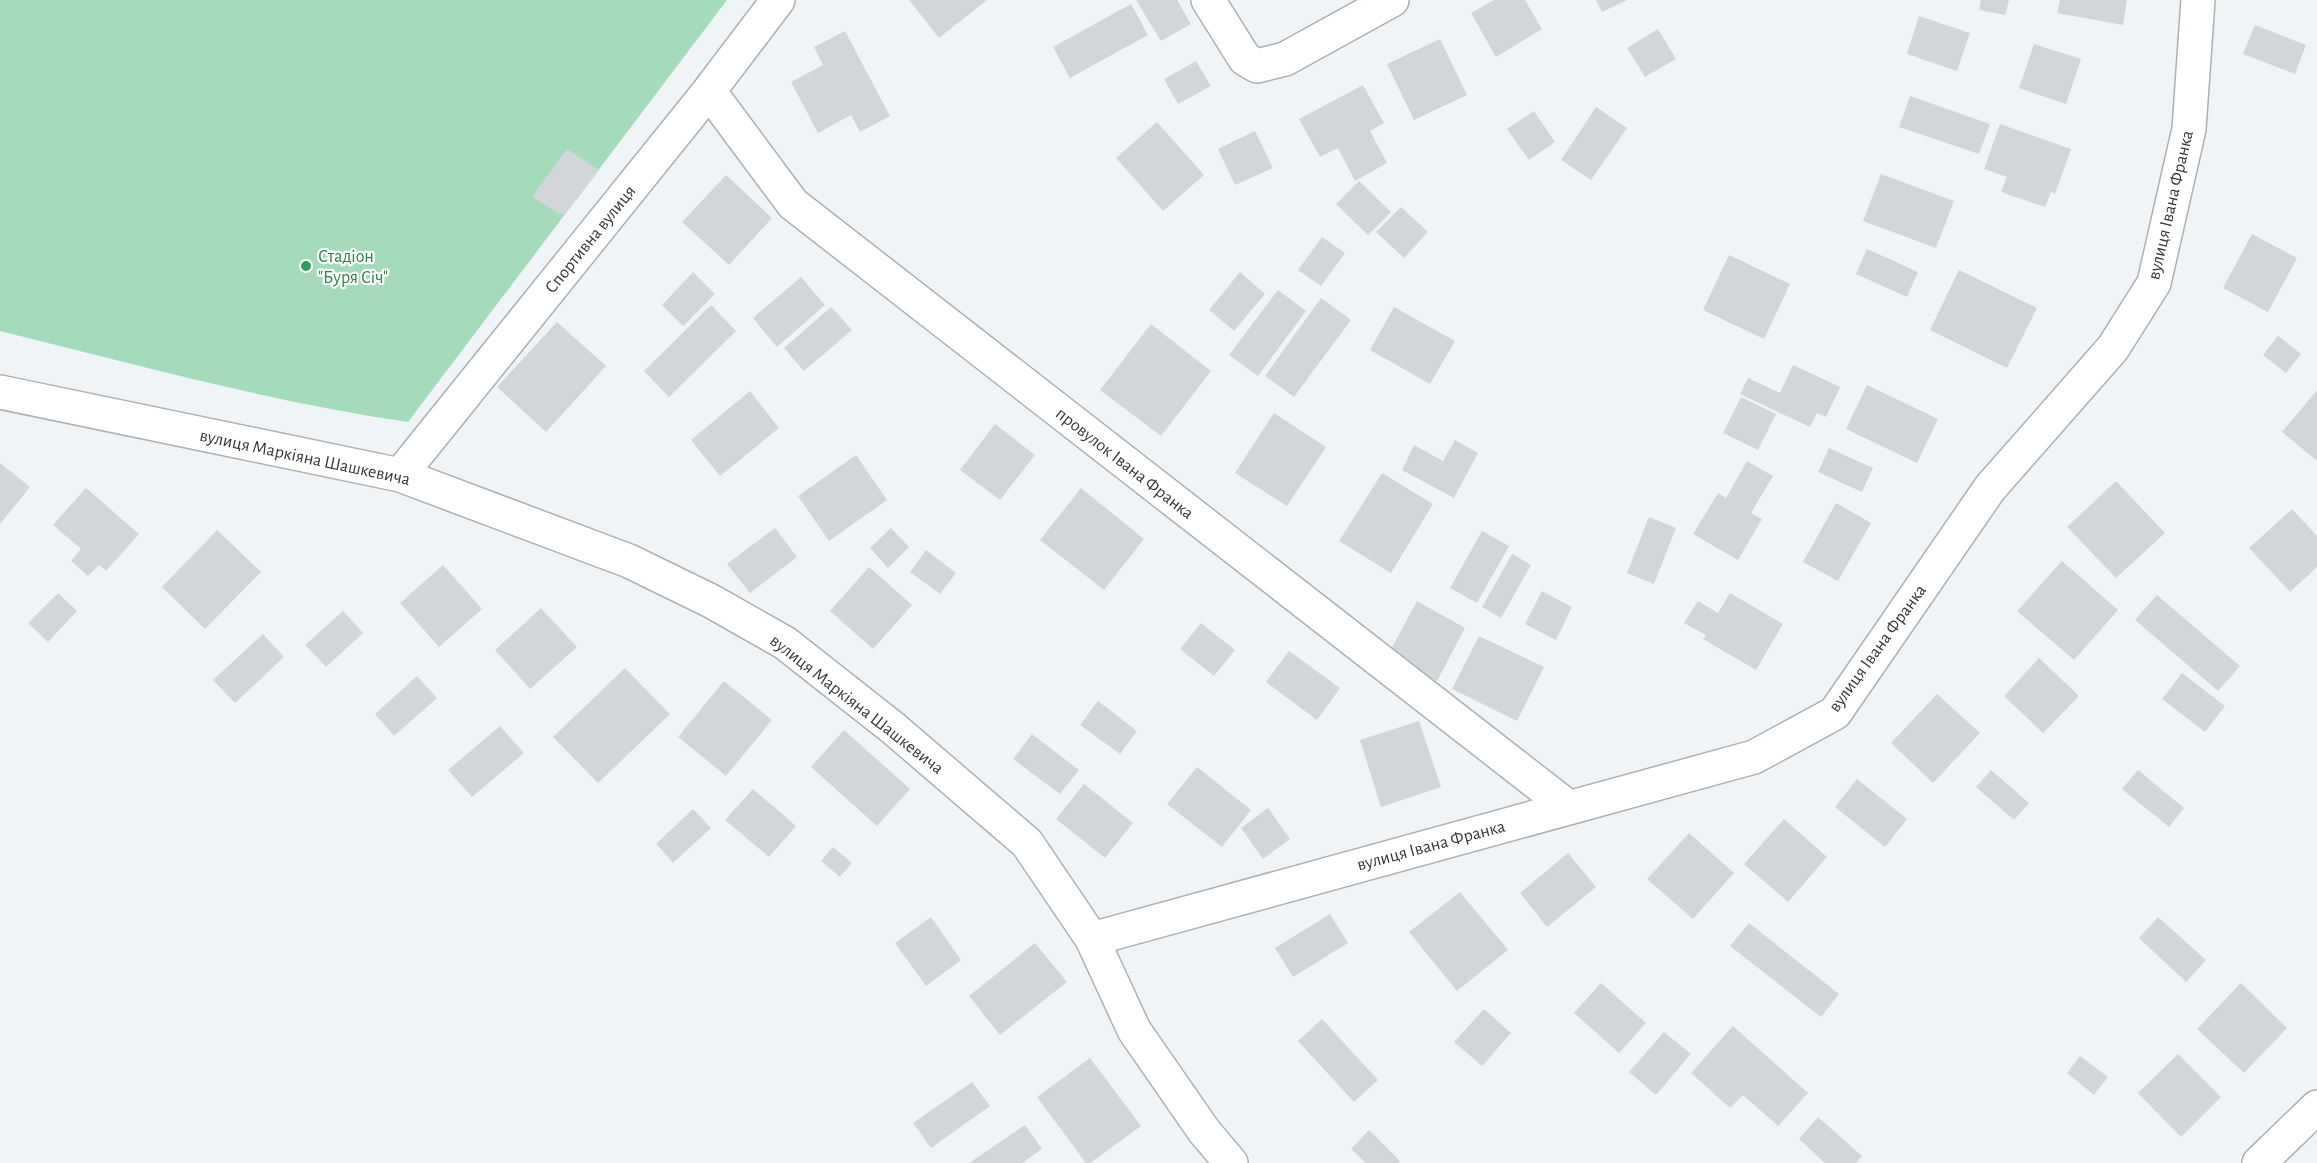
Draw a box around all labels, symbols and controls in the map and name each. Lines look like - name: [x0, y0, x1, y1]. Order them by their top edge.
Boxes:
- street label: вулиця Івана Франка: [2145, 129, 2197, 282]
- street label: Спортивна вулиця: [542, 182, 640, 297]
- place label: Стадіон "Буря Січ": [318, 248, 388, 287]
- marker: Стадіон "Буря Січ": [299, 259, 313, 273]
- street label: провулок Івана Франка: [1052, 405, 1197, 523]
- street label: вулиця Маркіяна Шашкевича: [198, 427, 412, 489]
- street label: вулиця Івана Франка: [1826, 582, 1930, 716]
- street label: вулиця Маркіяна Шашкевича: [766, 632, 947, 778]
- street label: вулиця Івана Франка: [1355, 818, 1507, 874]

